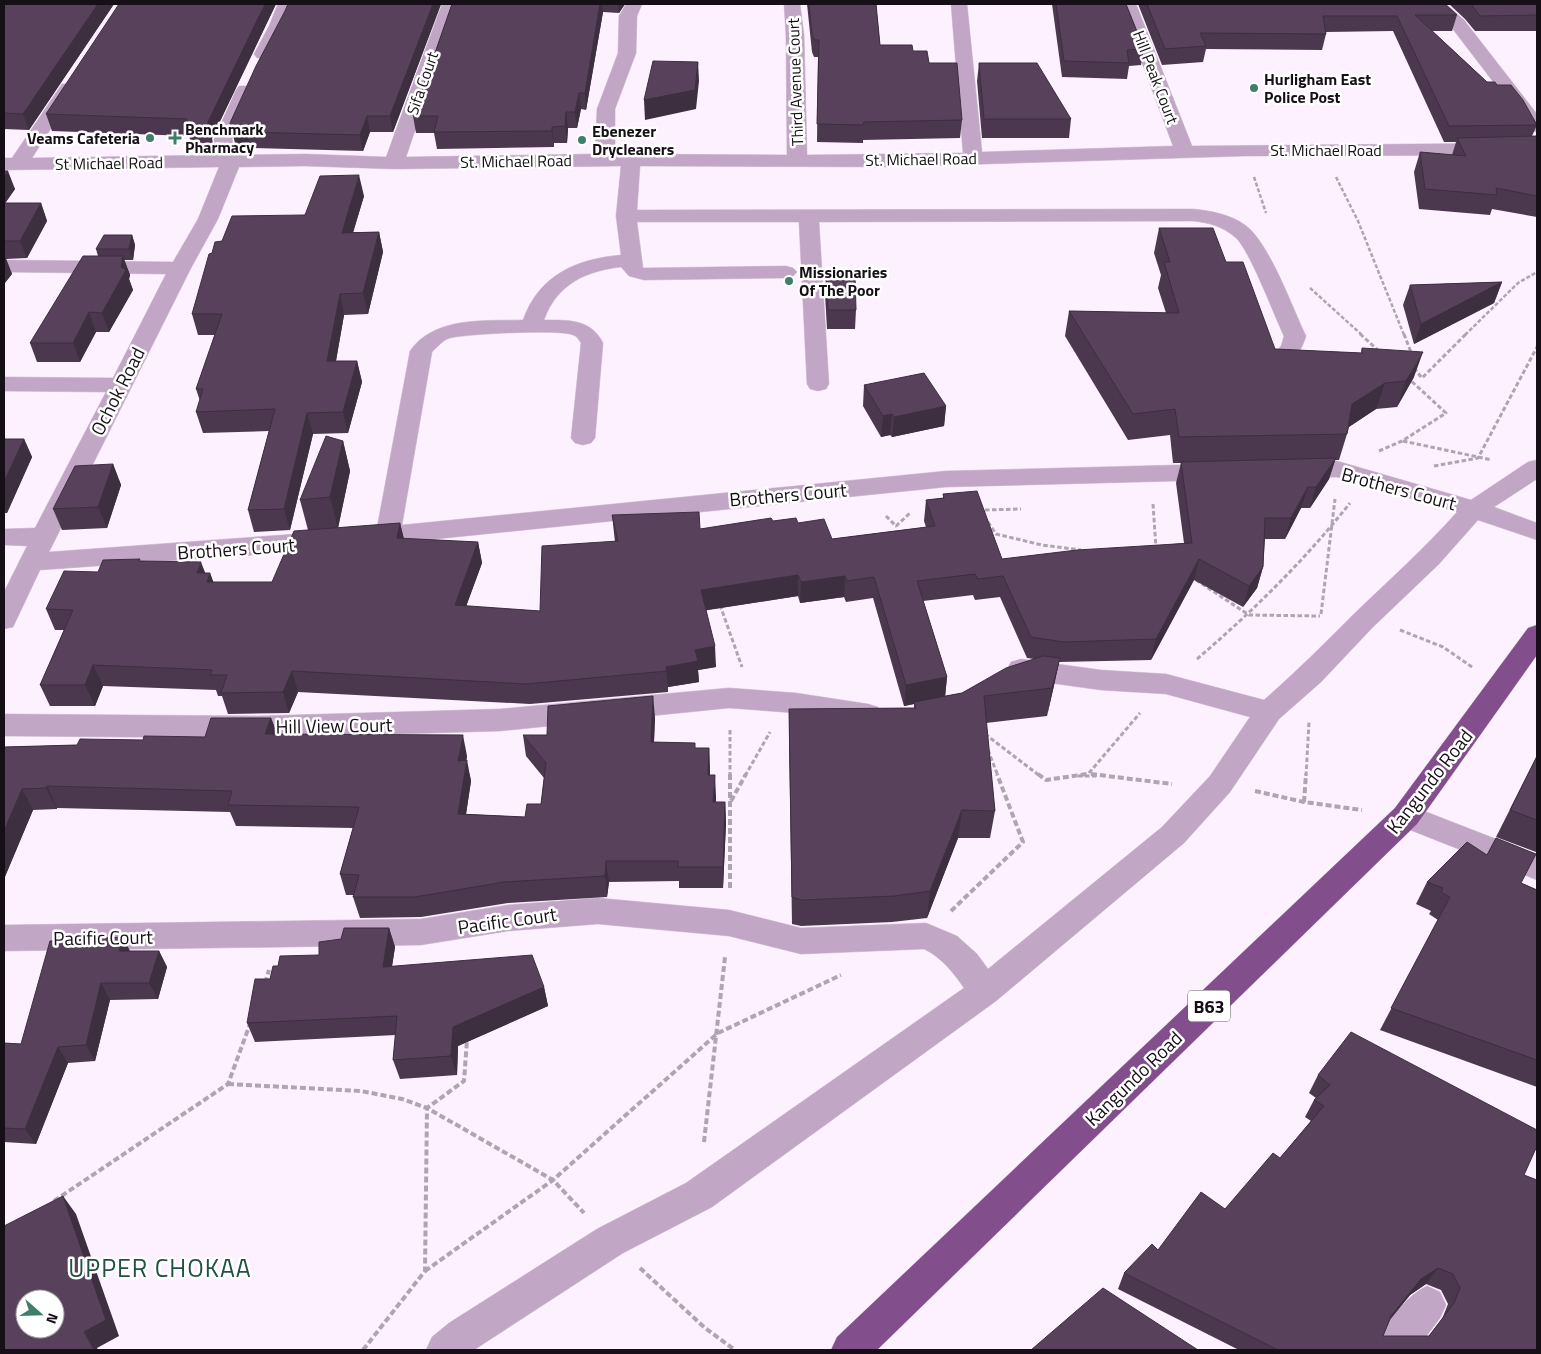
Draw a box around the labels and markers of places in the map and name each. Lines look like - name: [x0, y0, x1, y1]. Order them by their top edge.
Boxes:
- place label: Hurligham East Police Post: [1264, 67, 1371, 109]
- marker: Hurligham East Police Post: [1248, 82, 1260, 94]
- place label: Benchmark Pharmacy: [185, 117, 264, 159]
- place label: Ebenezer Drycleaners: [592, 119, 674, 161]
- place label: Veams Cafeteria: [27, 126, 140, 150]
- marker: Veams Cafeteria: [144, 132, 156, 144]
- marker: Benchmark Pharmacy: [169, 132, 181, 144]
- marker: Ebenezer Drycleaners: [576, 134, 588, 146]
- place label: Missionaries Of The Poor: [799, 260, 887, 302]
- marker: Missionaries Of The Poor: [783, 275, 795, 287]

